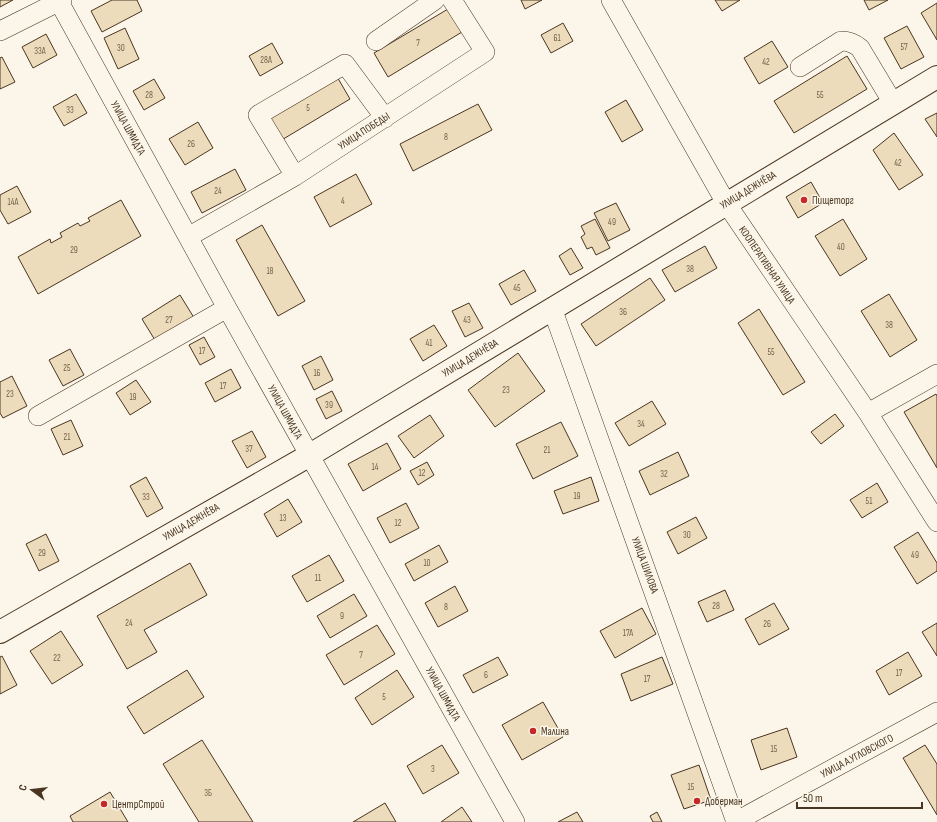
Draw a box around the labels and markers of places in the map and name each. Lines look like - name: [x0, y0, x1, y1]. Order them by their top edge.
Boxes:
- place label: Пищеторг: [812, 194, 854, 207]
- marker: Пищеторг: [799, 195, 809, 205]
- place label: Малина: [541, 725, 569, 738]
- marker: Малина: [528, 726, 538, 736]
- place label: Доберман: [705, 795, 743, 808]
- marker: Доберман: [692, 796, 702, 806]
- place label: ЦентрСтрой: [112, 798, 165, 811]
- marker: ЦентрСтрой: [99, 799, 109, 809]

